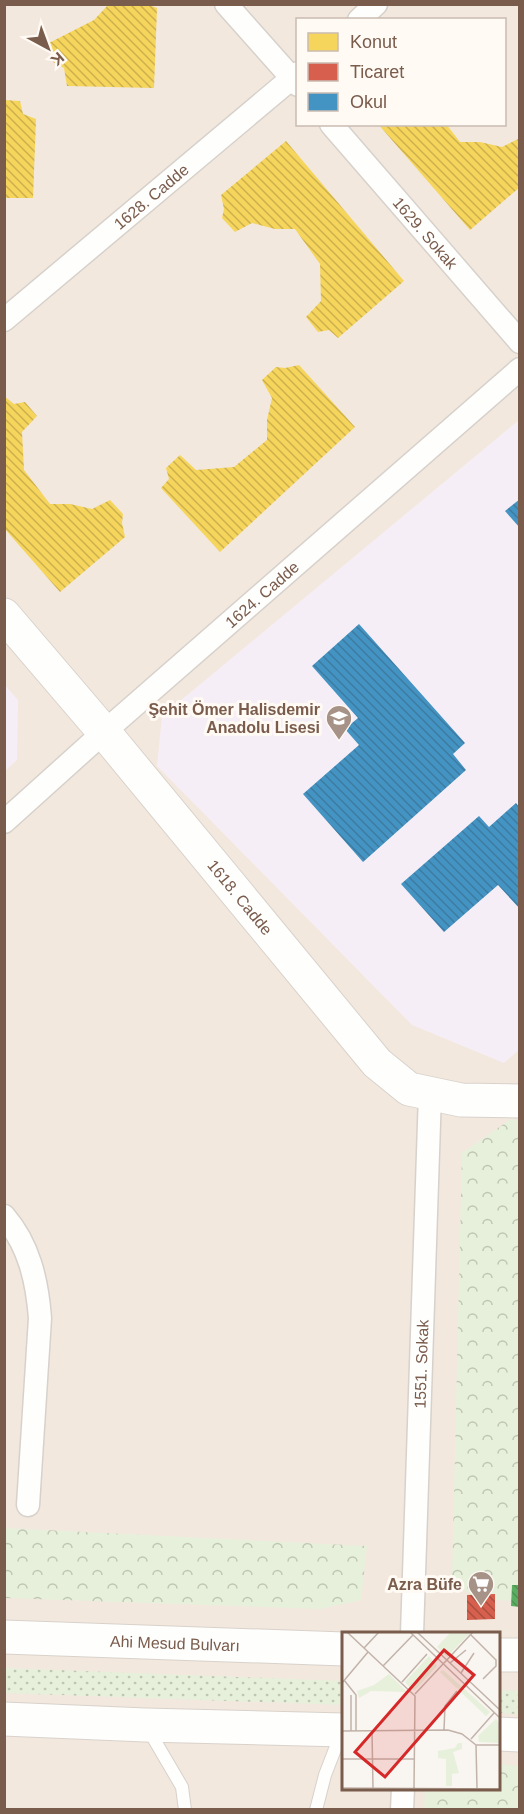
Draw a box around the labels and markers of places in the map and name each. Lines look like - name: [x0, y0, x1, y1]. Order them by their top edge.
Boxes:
- place label: Şehit Ömer Halisdemir Anadolu Lisesi: [148, 700, 320, 736]
- school or university icon: Şehit Ömer Halisdemir Anadolu Lisesi: [324, 703, 354, 741]
- supermarket icon: Azra Büfe: [466, 1569, 496, 1607]
- place label: Azra Büfe: [387, 1576, 462, 1593]

